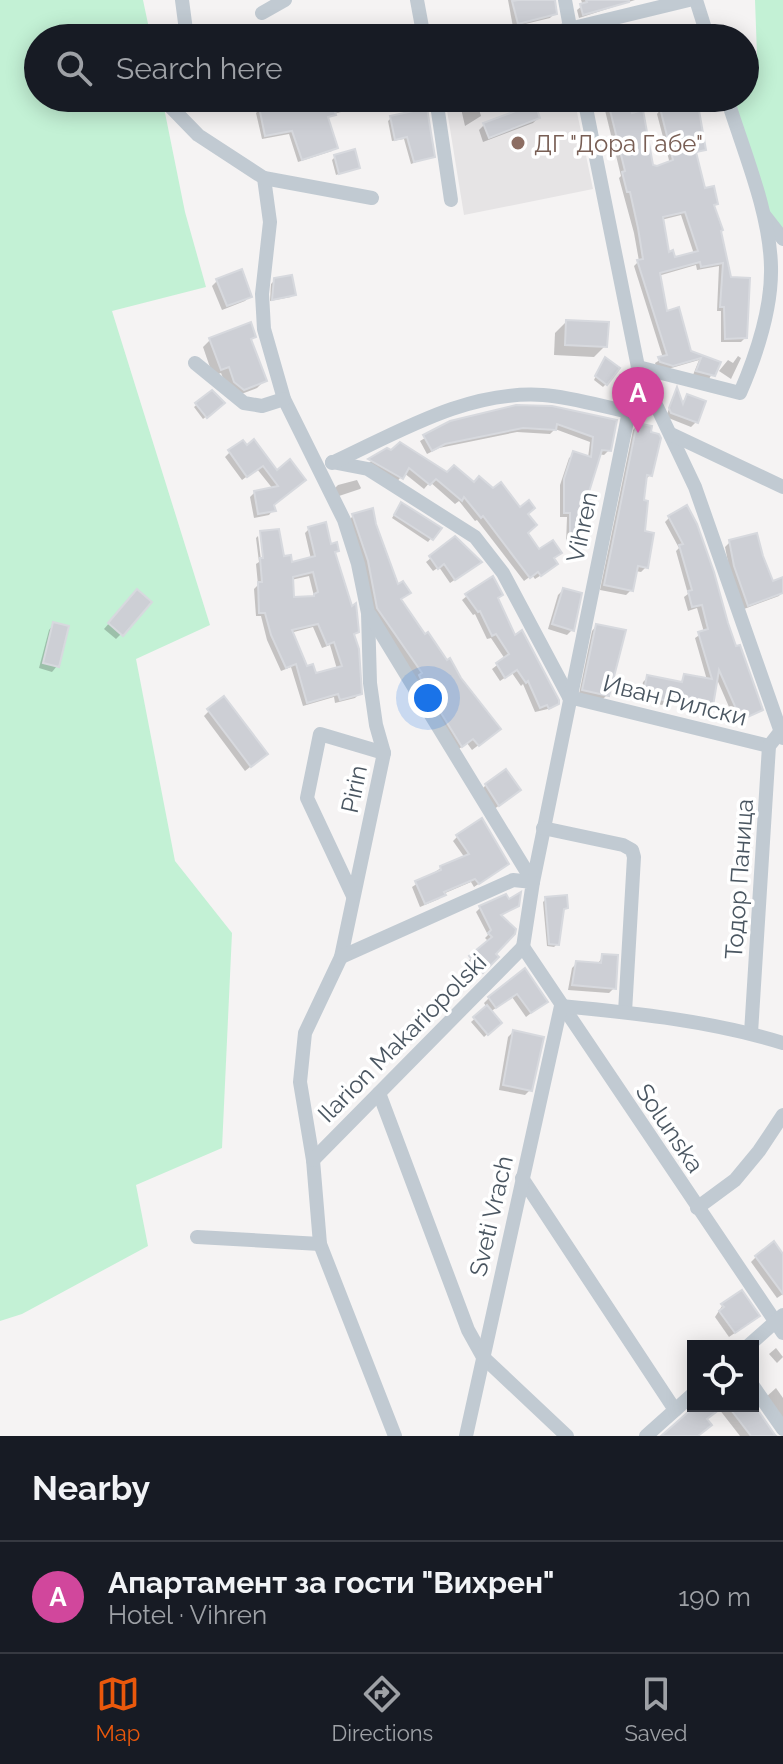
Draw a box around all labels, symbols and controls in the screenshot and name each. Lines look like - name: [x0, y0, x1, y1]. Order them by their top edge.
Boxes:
- search box: [24, 24, 759, 112]
- icon: search: [52, 46, 96, 90]
- text: Search here: [116, 51, 283, 86]
- place label: ДГ "Дора Габе": [534, 129, 703, 158]
- marker: ДГ "Дора Габе": [509, 134, 527, 152]
- pin: A: [612, 367, 664, 433]
- street label: Vihren: [560, 489, 604, 565]
- street label: Иван Рилски: [600, 668, 750, 732]
- your location: [408, 678, 448, 718]
- street label: Pirin: [335, 763, 373, 815]
- street label: Тодор Паница: [719, 798, 759, 960]
- street label: Ilarion Makariopolski: [312, 948, 492, 1128]
- street label: Solunska: [630, 1078, 710, 1178]
- street label: Sveti Vrach: [463, 1153, 519, 1279]
- map controls: [687, 1340, 759, 1412]
- button: locate: [687, 1340, 759, 1412]
- text: Nearby: [32, 1468, 150, 1508]
- text: Апартамент за гости "Вихрен": [108, 1565, 555, 1600]
- text: A: [49, 1582, 67, 1612]
- text: 190 m: [678, 1582, 751, 1612]
- text: Hotel · Vihren: [108, 1600, 267, 1630]
- tab: Map: [96, 1672, 140, 1746]
- tab: Directions: [332, 1672, 433, 1746]
- tab: Saved: [624, 1672, 687, 1746]

